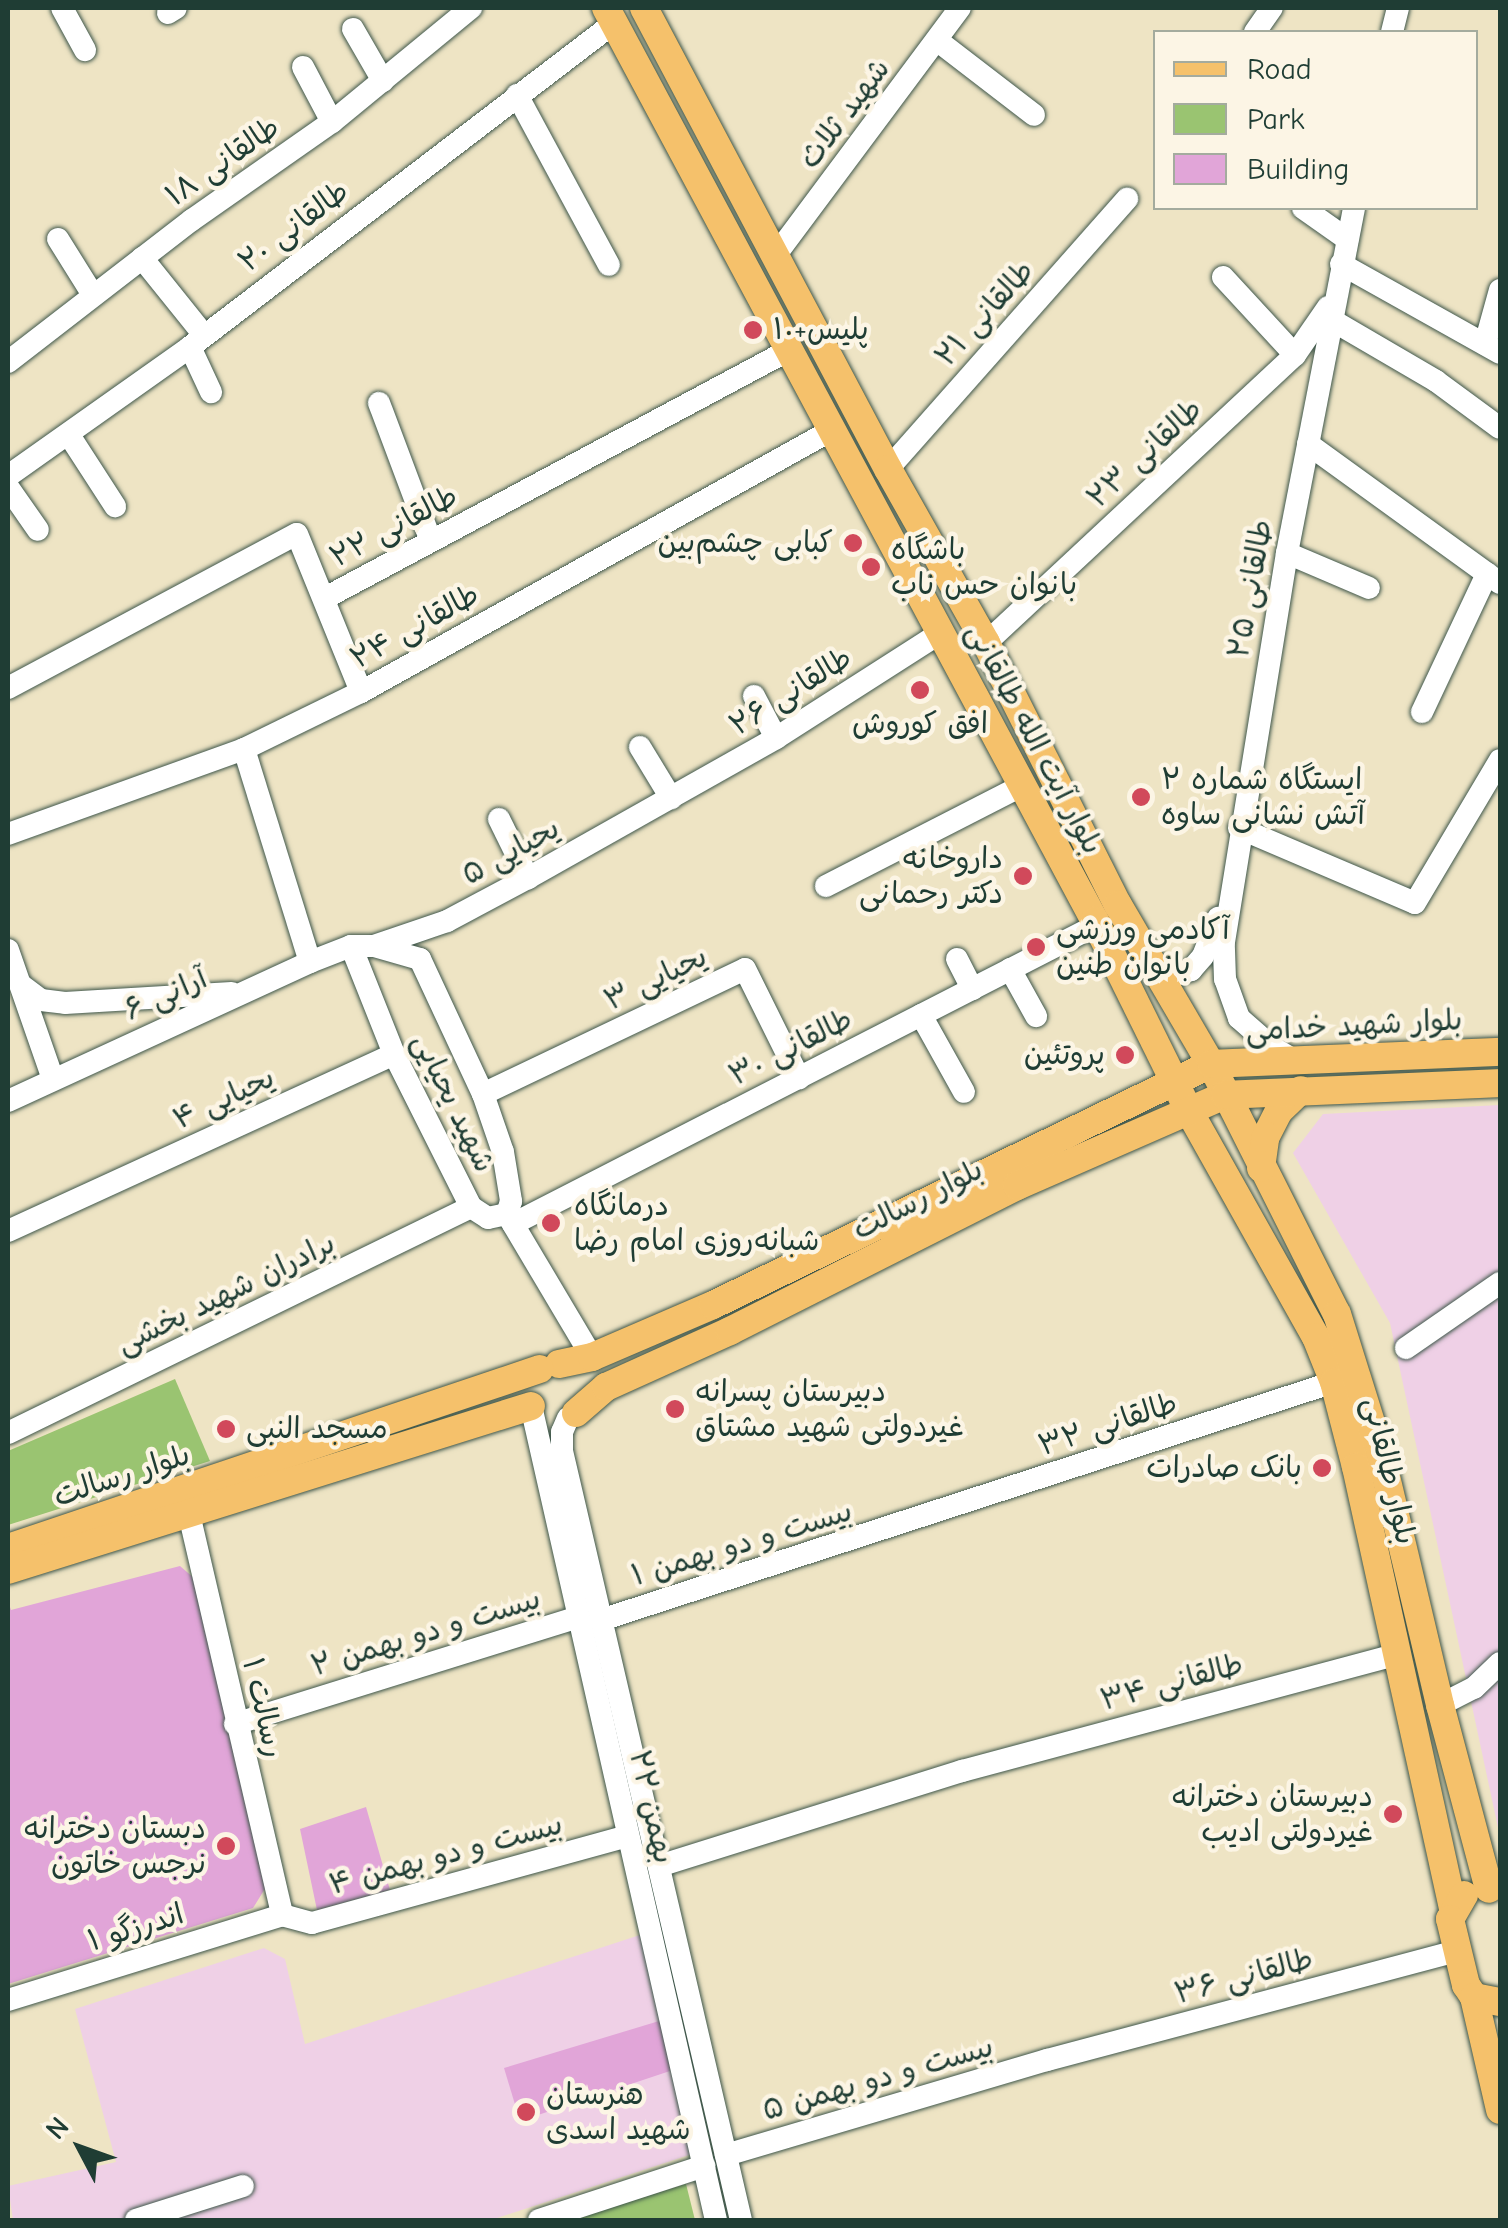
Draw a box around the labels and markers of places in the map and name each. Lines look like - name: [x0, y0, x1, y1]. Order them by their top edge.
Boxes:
- place label: پلیس+۱۰: [773, 312, 869, 348]
- marker: پلیس+۱۰: [742, 319, 764, 341]
- place label: کبابی چشم‌بین: [658, 525, 833, 561]
- marker: کبابی چشم‌بین: [842, 532, 864, 554]
- place label: باشگاه بانوان حس ناب: [891, 532, 1077, 602]
- marker: باشگاه بانوان حس ناب: [860, 556, 882, 578]
- marker: افق کوروش: [909, 679, 931, 701]
- place label: افق کوروش: [852, 706, 988, 742]
- place label: ایستگاه شماره ۲ آتش نشانی ساوه: [1161, 762, 1365, 832]
- marker: ایستگاه شماره ۲ آتش نشانی ساوه: [1130, 786, 1152, 808]
- place label: داروخانه دکتر رحمانی: [859, 841, 1003, 912]
- marker: داروخانه دکتر رحمانی: [1012, 865, 1034, 887]
- place label: آکادمی ورزشی بانوان طنین: [1056, 912, 1230, 982]
- marker: آکادمی ورزشی بانوان طنین: [1025, 936, 1047, 958]
- place label: پروتئین: [1024, 1037, 1105, 1073]
- marker: پروتئین: [1114, 1044, 1136, 1066]
- place label: درمانگاه شبانه‌روزی امام رضا: [574, 1188, 819, 1258]
- marker: درمانگاه شبانه‌روزی امام رضا: [538, 1210, 564, 1236]
- place label: دبیرستان پسرانه غیردولتی شهید مشتاق: [695, 1374, 964, 1444]
- marker: دبیرستان پسرانه غیردولتی شهید مشتاق: [664, 1398, 686, 1420]
- place label: مسجد النبی: [246, 1411, 388, 1447]
- marker: مسجد النبی: [215, 1418, 237, 1440]
- place label: بانک صادرات: [1146, 1450, 1302, 1486]
- marker: بانک صادرات: [1311, 1457, 1333, 1479]
- place label: دبیرستان دخترانه غیردولتی ادیب: [1171, 1779, 1373, 1850]
- marker: دبیرستان دخترانه غیردولتی ادیب: [1382, 1803, 1404, 1825]
- place label: دبستان دخترانه نرجس خاتون: [23, 1811, 206, 1882]
- marker: دبستان دخترانه نرجس خاتون: [215, 1835, 237, 1857]
- place label: هنرستان شهید اسدی: [546, 2077, 691, 2148]
- marker: هنرستان شهید اسدی: [515, 2101, 537, 2123]

